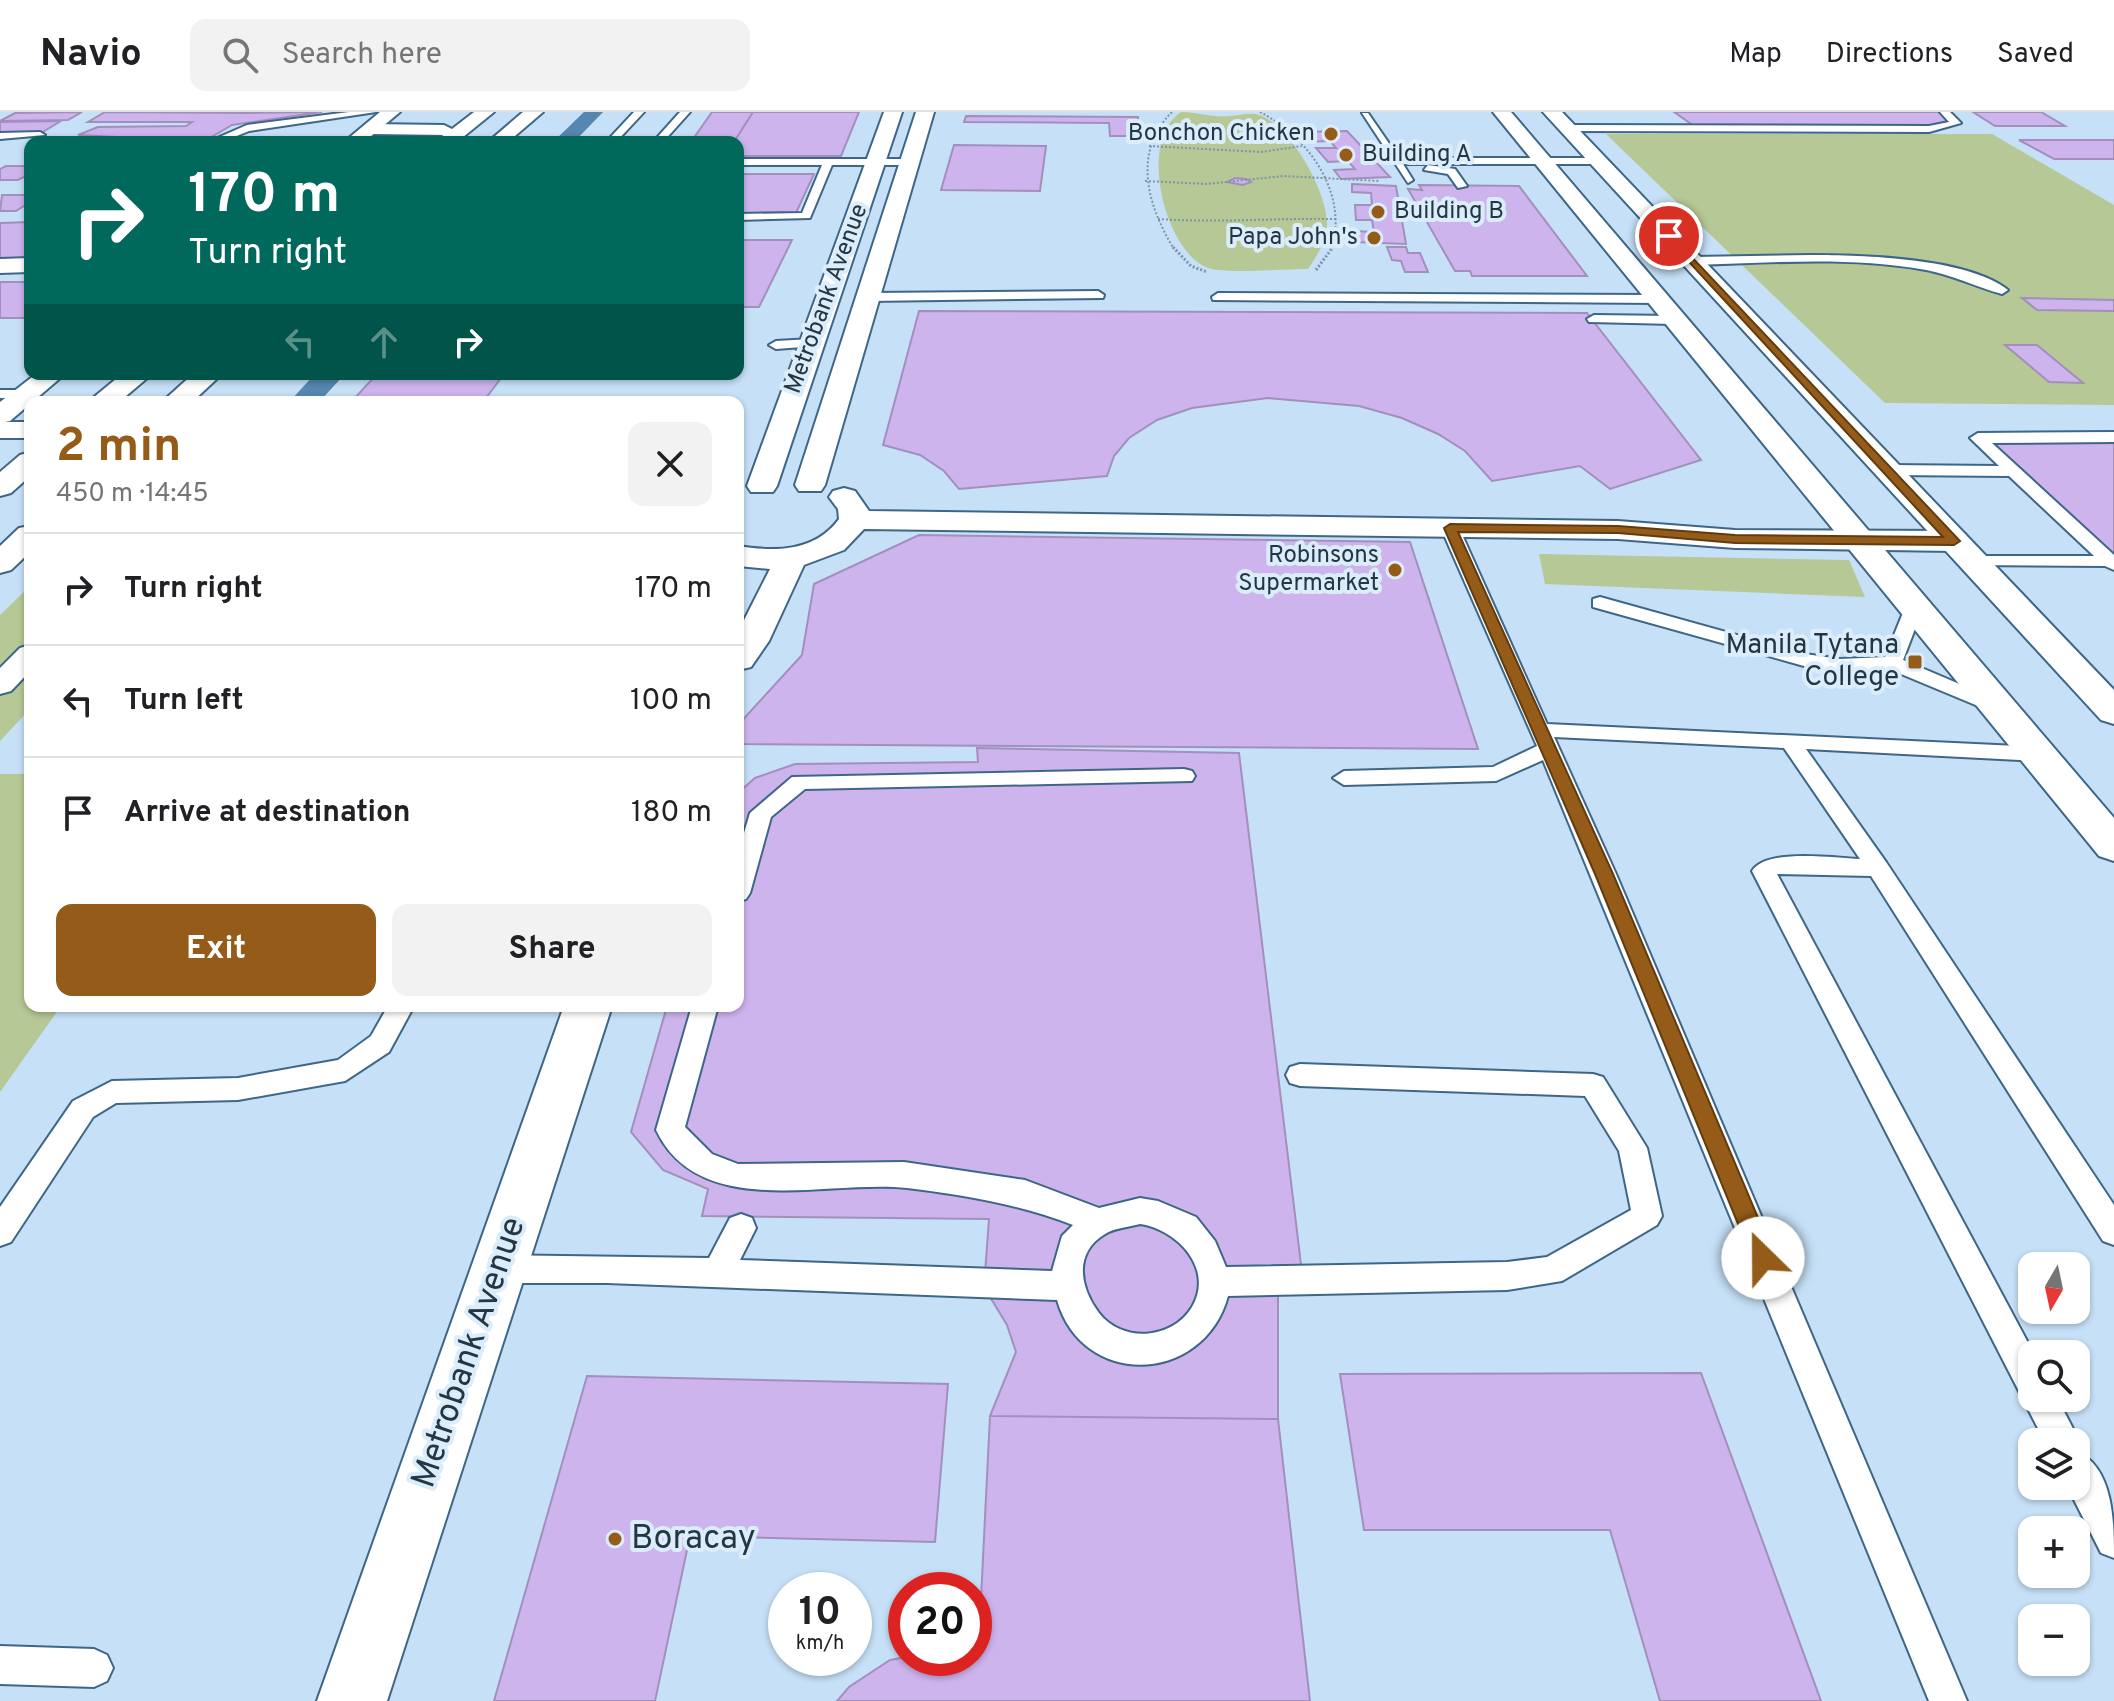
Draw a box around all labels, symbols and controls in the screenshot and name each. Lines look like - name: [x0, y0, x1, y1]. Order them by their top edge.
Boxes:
- search box: [190, 19, 750, 91]
- text: Navio: [40, 31, 142, 80]
- icon: search: [218, 33, 262, 77]
- text: Search here: [282, 37, 442, 74]
- text: Map: [1729, 37, 1782, 73]
- text: Directions: [1826, 37, 1953, 73]
- text: Saved: [1997, 37, 2074, 73]
- place label: Bonchon Chicken: [1128, 119, 1315, 149]
- marker: Bonchon Chicken: [1322, 125, 1340, 143]
- place label: Building A: [1362, 140, 1472, 170]
- marker: Building A: [1337, 146, 1355, 164]
- text: 170 m: [188, 162, 340, 232]
- icon: right: [56, 168, 160, 272]
- place label: Building B: [1394, 197, 1504, 227]
- street label: Metrobank Avenue: [779, 200, 875, 398]
- pin: [1635, 202, 1703, 270]
- marker: Building B: [1369, 203, 1387, 221]
- icon: arrive: [1647, 214, 1691, 258]
- place label: Papa John's: [1228, 223, 1358, 253]
- marker: Papa John's: [1365, 229, 1383, 247]
- text: Turn right: [188, 231, 347, 277]
- icon: left: [278, 320, 322, 364]
- icon: ahead: [362, 320, 406, 364]
- icon: right: [446, 320, 490, 364]
- text: 2 min: [56, 418, 181, 478]
- button: close: [628, 422, 712, 506]
- text: 450 m · 14:45: [56, 478, 209, 511]
- place label: Robinsons Supermarket: [1238, 541, 1379, 599]
- marker: Robinsons Supermarket: [1386, 561, 1404, 579]
- icon: right: [56, 567, 100, 611]
- text: Turn right: [124, 571, 262, 608]
- text: 170 m: [634, 571, 712, 608]
- place label: Manila Tytana College: [1726, 628, 1899, 696]
- marker: Manila Tytana College: [1906, 653, 1924, 671]
- icon: left: [56, 679, 100, 723]
- text: Turn left: [124, 683, 244, 720]
- text: 100 m: [630, 683, 712, 720]
- icon: arrive: [56, 791, 100, 835]
- text: Arrive at destination: [124, 795, 410, 832]
- text: 180 m: [631, 795, 712, 832]
- button: Exit: [56, 904, 376, 996]
- button: Share: [392, 904, 712, 996]
- street label: Metrobank Avenue: [404, 1212, 536, 1494]
- position arrow: [1721, 1216, 1805, 1300]
- north arrow: [2018, 1252, 2090, 1324]
- map controls: [2018, 1252, 2090, 1676]
- button: search: [2018, 1340, 2090, 1412]
- button: layers: [2018, 1428, 2090, 1500]
- button: +: [2018, 1516, 2090, 1588]
- place label: Boracay: [631, 1518, 756, 1561]
- marker: Boracay: [606, 1530, 624, 1548]
- speed limit sign: 20: [888, 1572, 992, 1676]
- text: 10: [799, 1589, 841, 1639]
- button: −: [2018, 1604, 2090, 1676]
- text: km/h: [796, 1631, 844, 1657]

